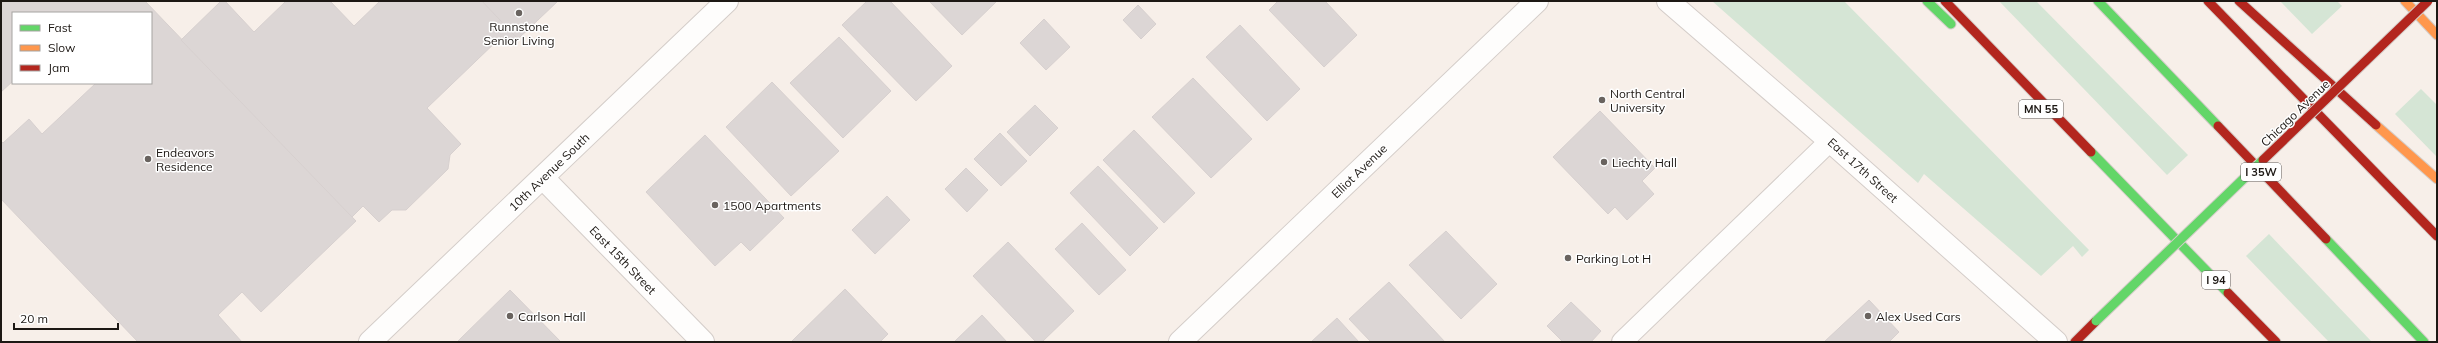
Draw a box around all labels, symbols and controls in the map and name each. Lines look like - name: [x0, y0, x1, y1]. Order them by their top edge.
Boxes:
- marker: Runnstone Senior Living: [514, 8, 524, 18]
- legend: [12, 12, 152, 84]
- place label: Runnstone Senior Living: [483, 19, 555, 48]
- text: Fast: [48, 20, 72, 35]
- text: Slow: [48, 40, 76, 55]
- text: Jam: [48, 60, 70, 75]
- street label: Chicago Avenue: [2257, 76, 2333, 150]
- place label: North Central University: [1610, 86, 1685, 115]
- marker: North Central University: [1597, 95, 1607, 105]
- road number: MN 55: [2019, 100, 2063, 118]
- street label: 10th Avenue South: [506, 130, 592, 214]
- street label: East 17th Street: [1825, 135, 1901, 205]
- street label: Elliot Avenue: [1328, 141, 1390, 201]
- place label: Endeavors Residence: [156, 145, 214, 174]
- marker: Endeavors Residence: [143, 154, 153, 164]
- place label: Liechty Hall: [1612, 155, 1677, 170]
- marker: Liechty Hall: [1599, 157, 1609, 167]
- road number: I 35W: [2241, 163, 2281, 181]
- place label: 1500 Apartments: [723, 198, 821, 213]
- marker: 1500 Apartments: [710, 200, 720, 210]
- street label: East 15th Street: [587, 223, 659, 297]
- place label: Parking Lot H: [1576, 251, 1651, 266]
- marker: Parking Lot H: [1563, 253, 1573, 263]
- road number: I 94: [2202, 271, 2230, 289]
- scale bar: [14, 305, 118, 331]
- place label: Carlson Hall: [518, 309, 586, 324]
- place label: Alex Used Cars: [1876, 309, 1961, 324]
- text: 20 m: [20, 311, 48, 326]
- marker: Carlson Hall: [505, 311, 515, 321]
- marker: Alex Used Cars: [1863, 311, 1873, 321]

